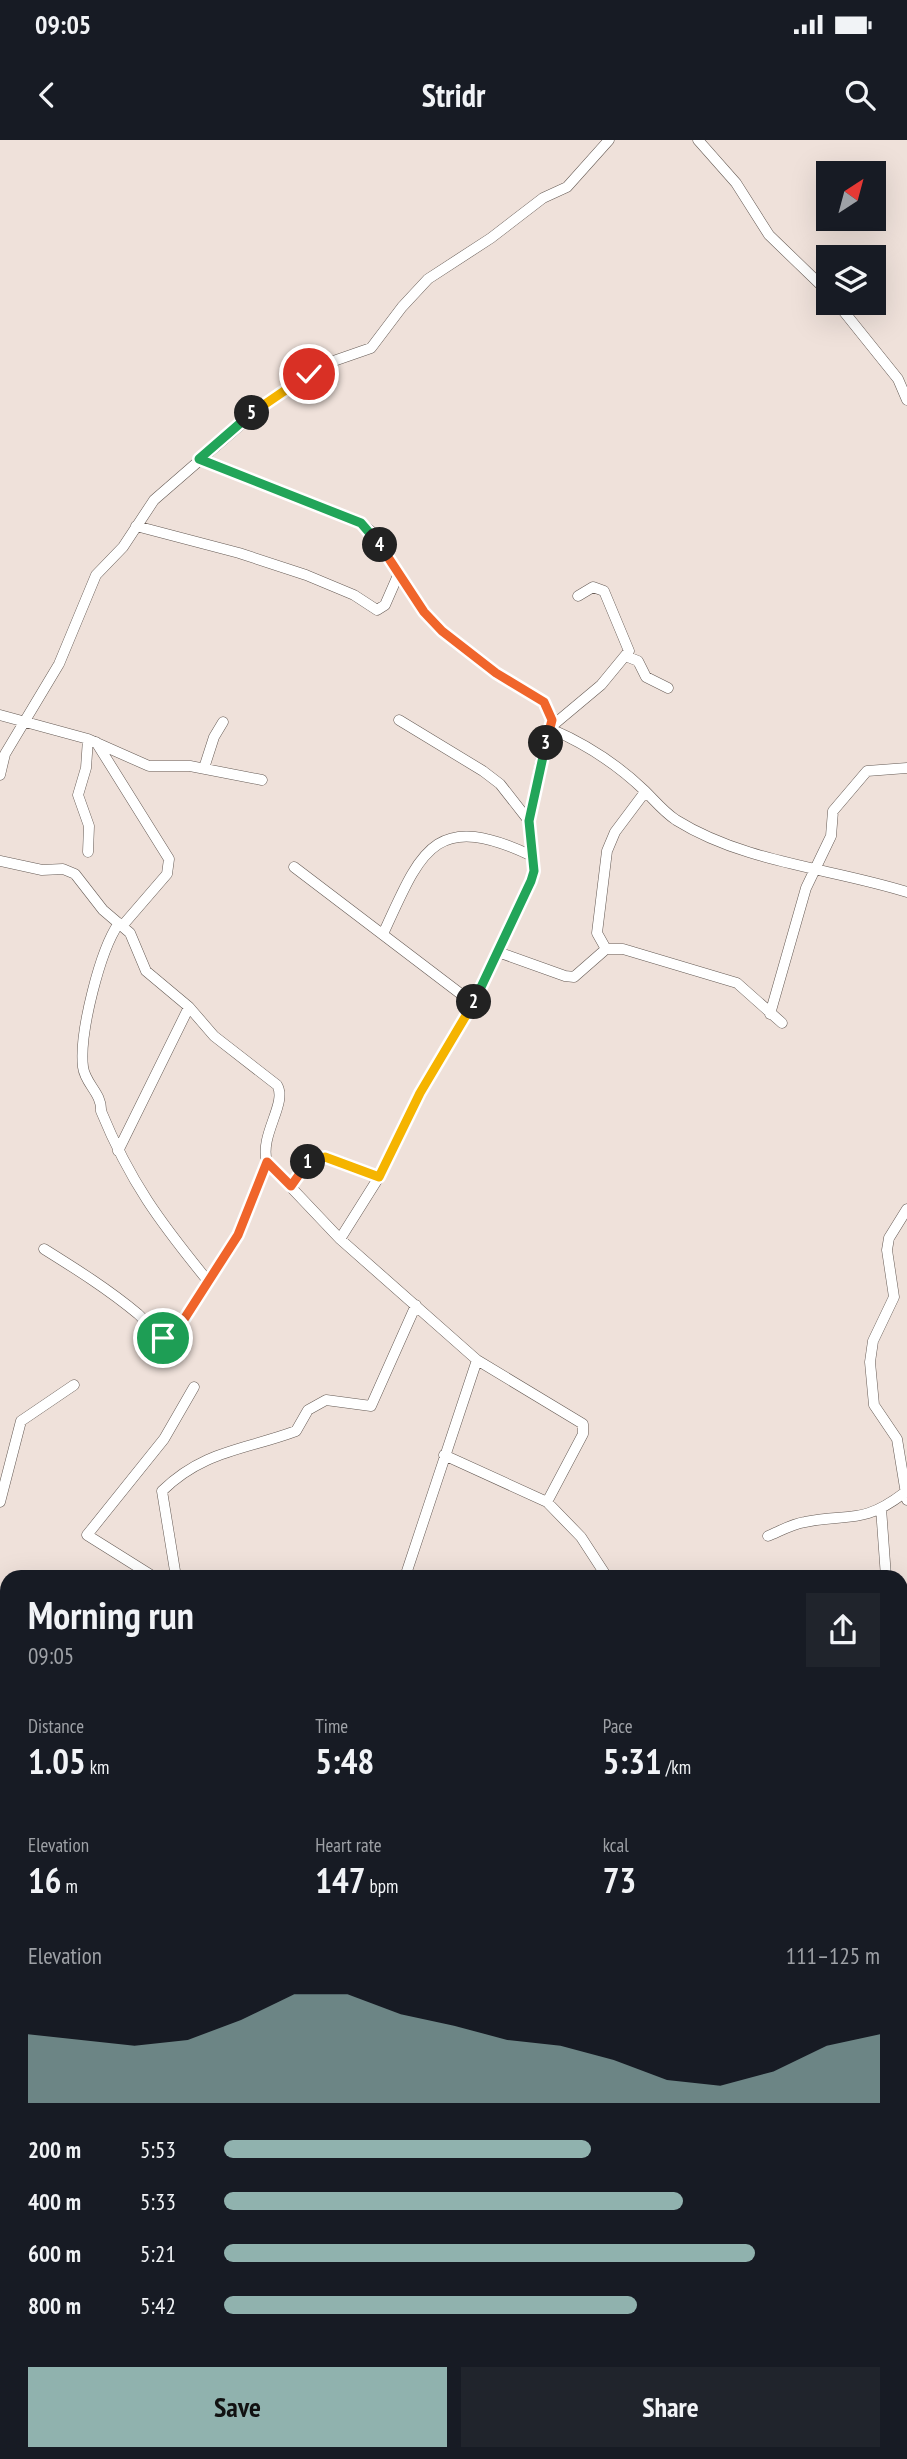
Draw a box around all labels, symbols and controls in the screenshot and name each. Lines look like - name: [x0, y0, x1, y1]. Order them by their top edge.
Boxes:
- text: 09:05: [35, 8, 91, 41]
- text: Stridr: [422, 74, 485, 116]
- icon: back: [28, 76, 66, 114]
- icon: search: [841, 76, 879, 114]
- north arrow: [816, 161, 886, 231]
- map controls: [816, 161, 886, 315]
- button: layers: [816, 245, 886, 315]
- pin: [279, 344, 339, 404]
- icon: check: [290, 355, 328, 393]
- pin: 5: [234, 396, 270, 430]
- text: 5: [247, 400, 256, 424]
- pin: 4: [362, 528, 398, 562]
- text: 4: [375, 532, 384, 556]
- pin: 3: [528, 726, 564, 760]
- text: 3: [541, 730, 550, 754]
- pin: 2: [456, 984, 491, 1020]
- text: 2: [469, 989, 478, 1013]
- pin: 1: [290, 1144, 326, 1180]
- text: 1: [303, 1149, 312, 1173]
- pin: [133, 1308, 193, 1368]
- icon: arrive: [144, 1319, 182, 1357]
- text: Morning run: [28, 1590, 194, 1639]
- button: share: [806, 1593, 880, 1667]
- text: 09:05: [28, 1641, 74, 1670]
- text: Distance: [28, 1714, 84, 1738]
- text: Time: [315, 1714, 348, 1738]
- text: Pace: [603, 1714, 633, 1738]
- text: 1.05: [28, 1738, 86, 1784]
- text: 5:48: [315, 1738, 374, 1784]
- text: 5:31: [603, 1738, 662, 1784]
- text: km: [86, 1755, 109, 1779]
- text: /km: [662, 1755, 691, 1779]
- text: Elevation: [28, 1833, 89, 1857]
- text: Heart rate: [315, 1833, 382, 1857]
- text: kcal: [603, 1833, 629, 1857]
- text: 16: [28, 1857, 61, 1903]
- text: 147: [315, 1857, 366, 1903]
- text: 73: [603, 1857, 636, 1903]
- text: m: [61, 1874, 78, 1898]
- text: bpm: [366, 1874, 398, 1898]
- text: Elevation: [28, 1941, 102, 1970]
- text: 111–125 m: [786, 1941, 880, 1970]
- text: 200 m: [28, 2135, 81, 2164]
- text: 5:53: [140, 2135, 176, 2164]
- text: 400 m: [28, 2187, 81, 2216]
- text: 5:33: [140, 2187, 176, 2216]
- text: 600 m: [28, 2239, 81, 2268]
- text: 5:21: [140, 2239, 176, 2268]
- text: 800 m: [28, 2291, 81, 2320]
- text: 5:42: [140, 2291, 176, 2320]
- button: Save: [28, 2367, 447, 2447]
- button: Share: [461, 2367, 880, 2447]

